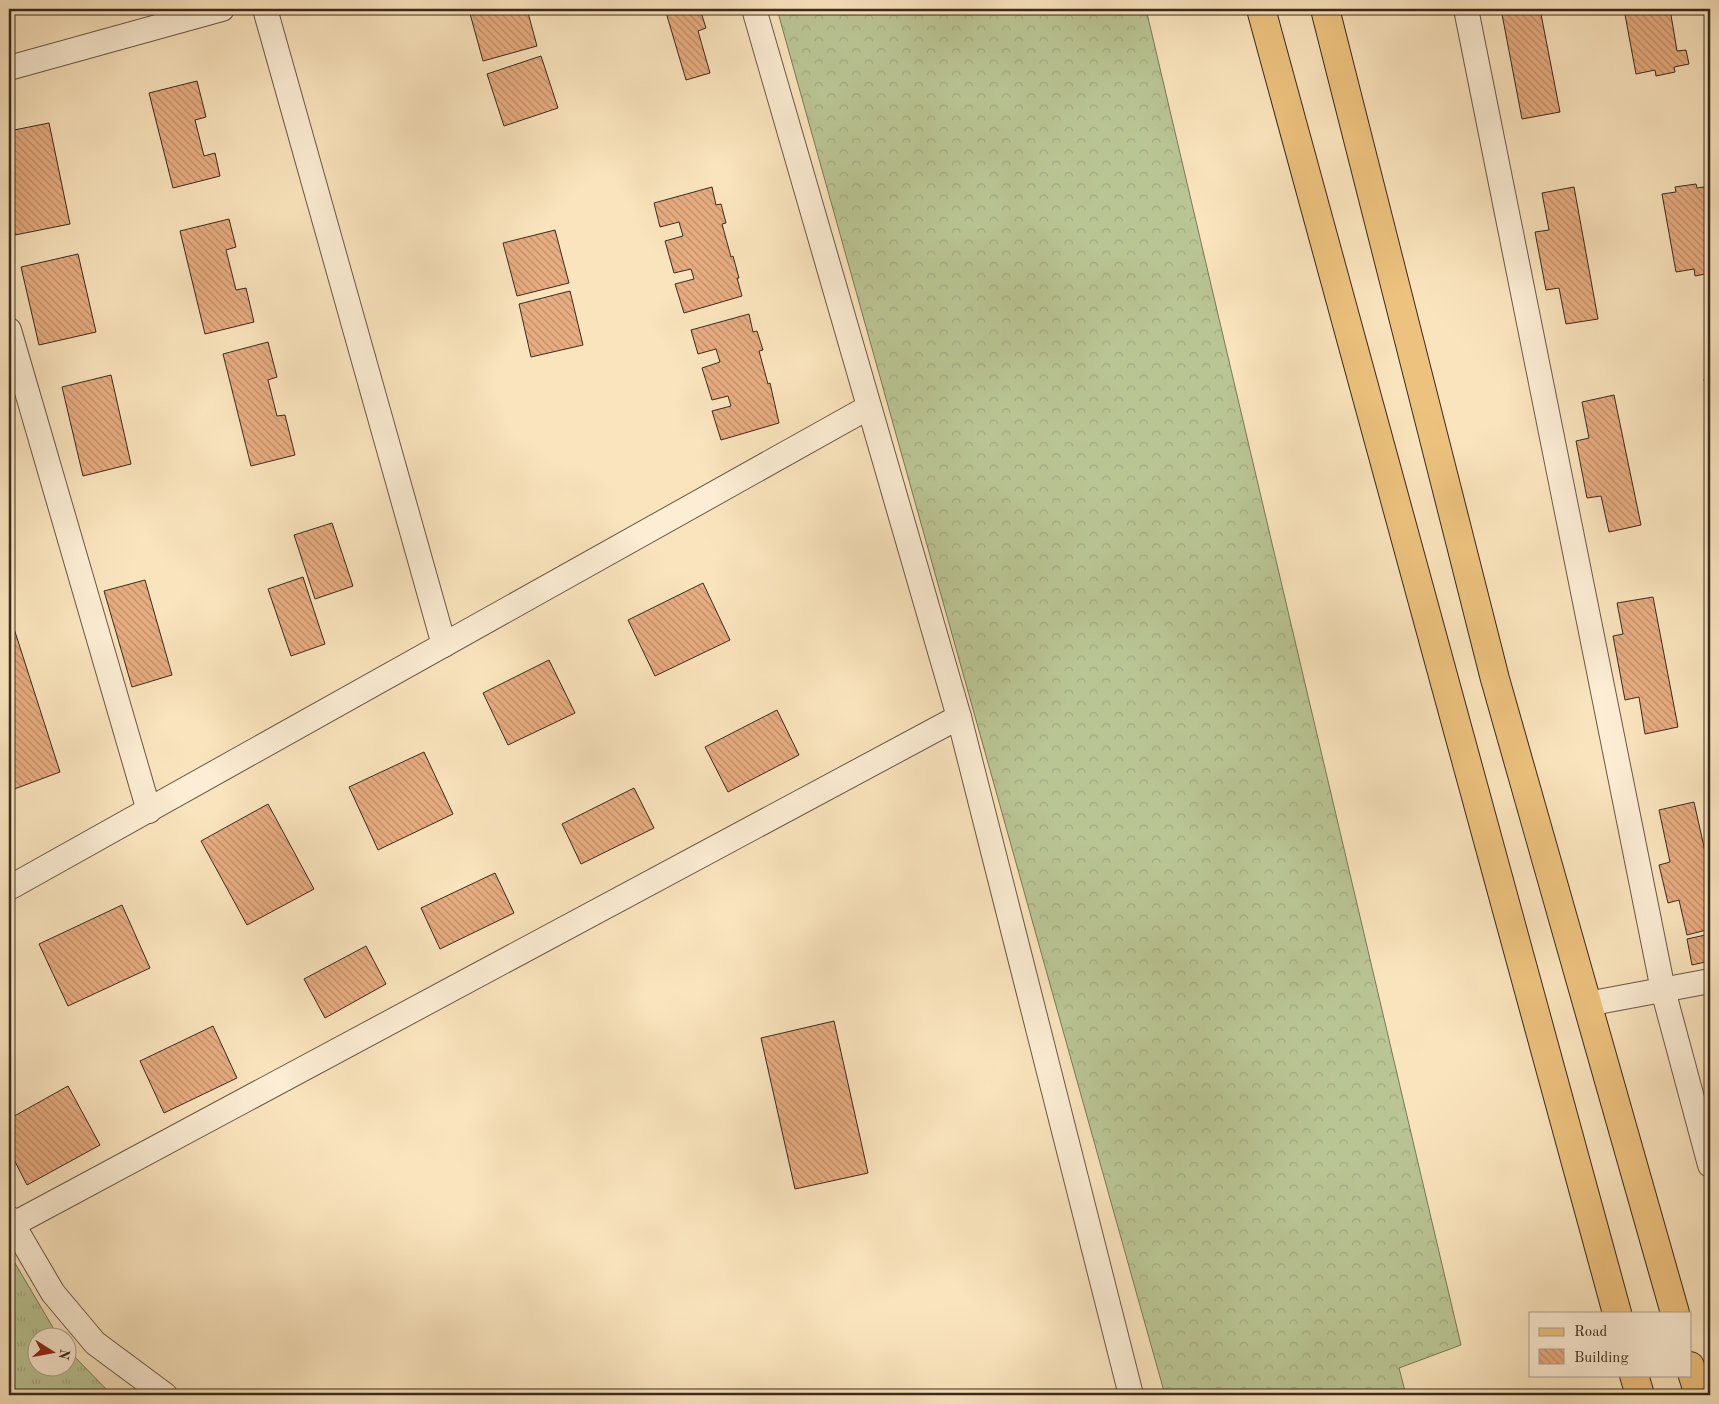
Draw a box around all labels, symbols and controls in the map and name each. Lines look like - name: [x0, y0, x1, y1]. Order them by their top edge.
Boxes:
- legend: [1529, 1312, 1692, 1376]
- text: Road: [1574, 1325, 1608, 1340]
- north arrow: [28, 1326, 78, 1376]
- text: N: [56, 1348, 72, 1361]
- text: Building: [1574, 1351, 1629, 1366]

